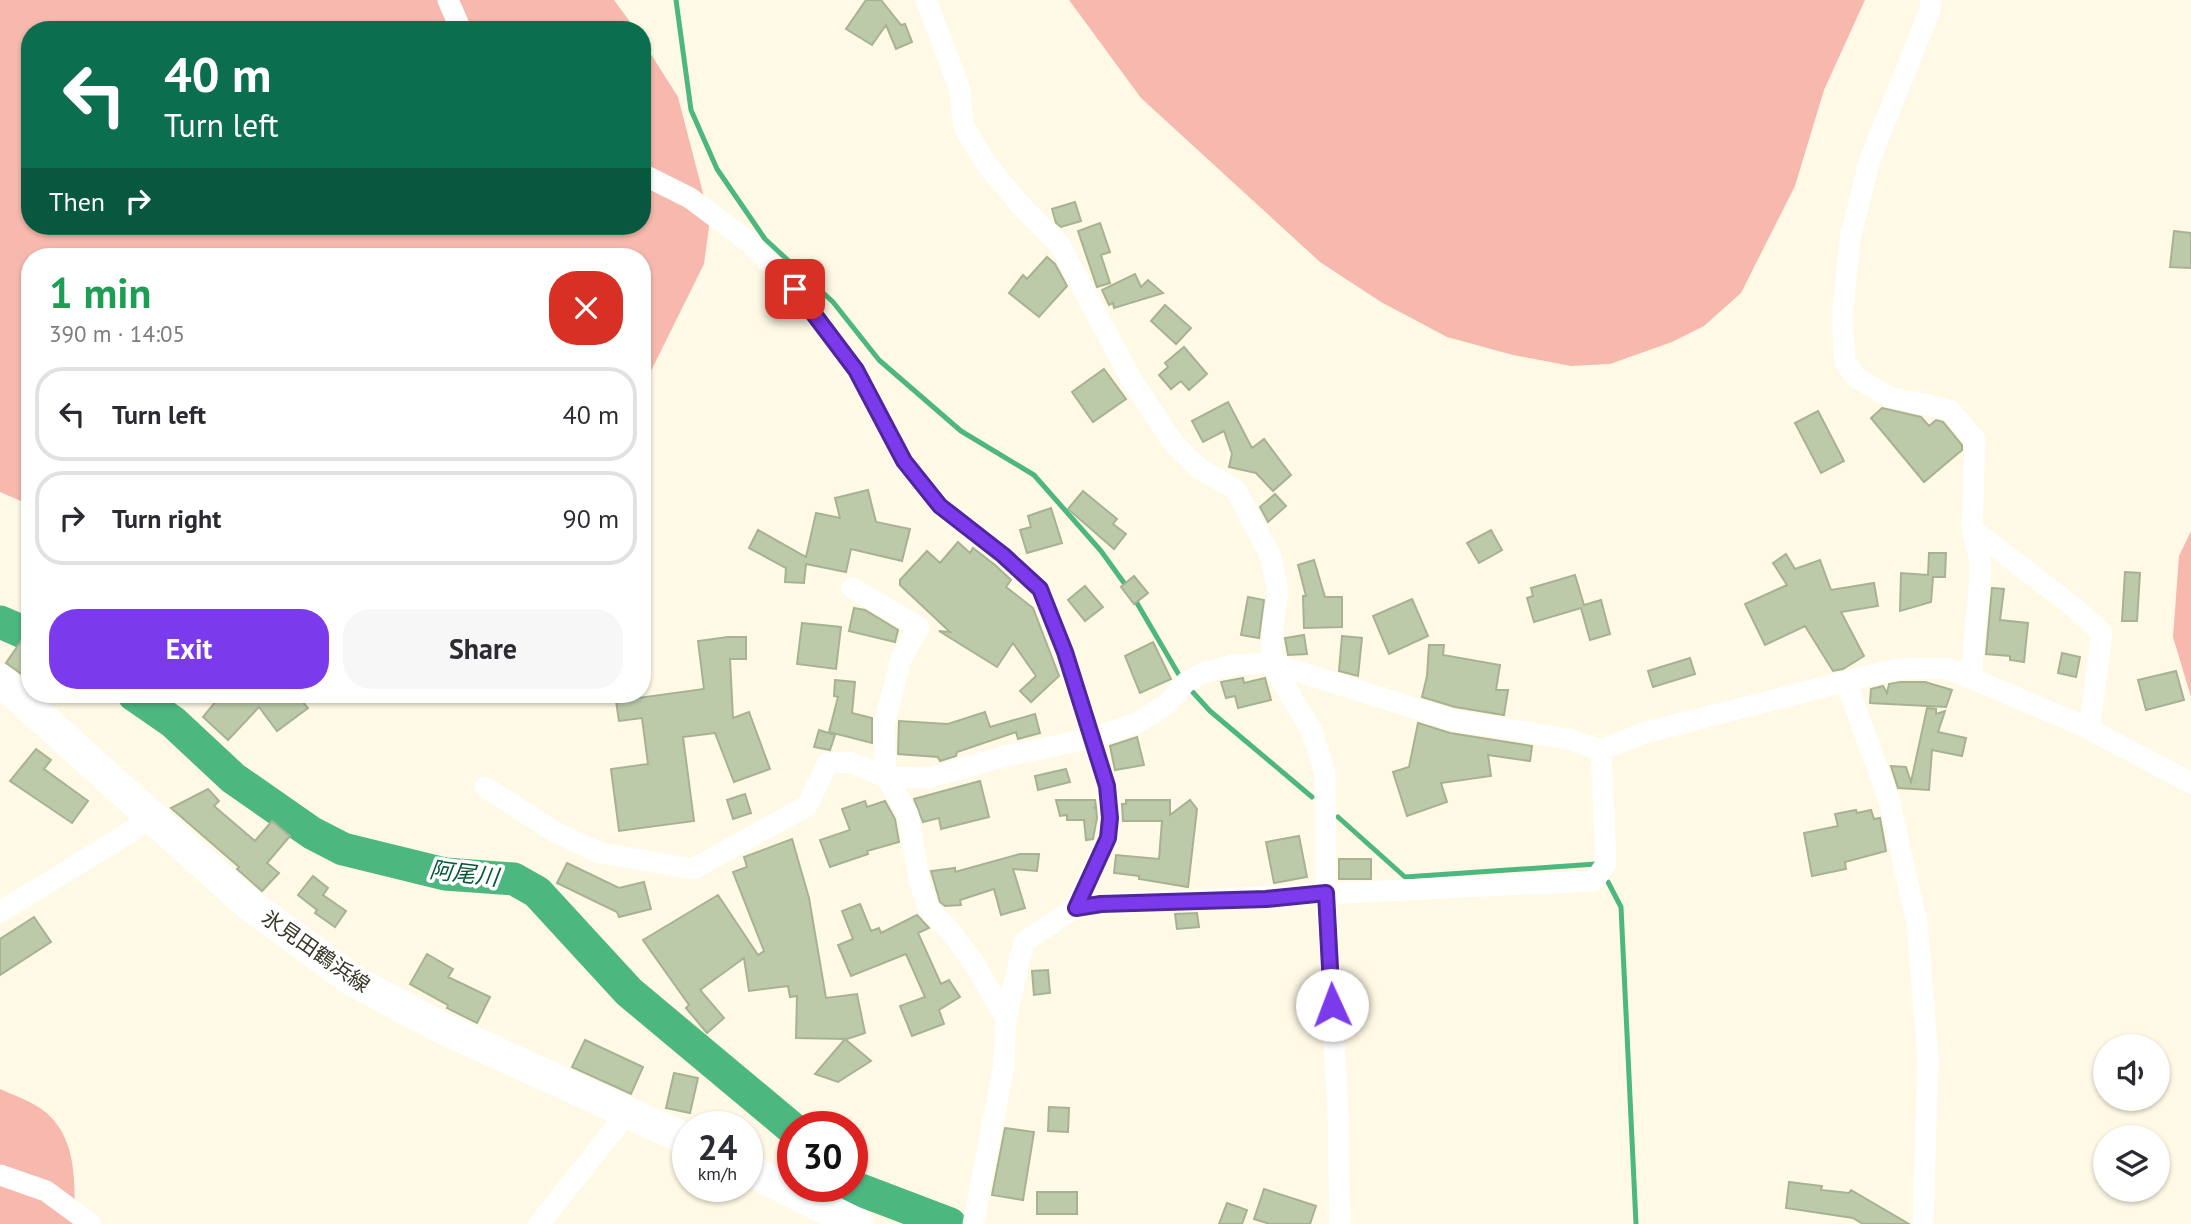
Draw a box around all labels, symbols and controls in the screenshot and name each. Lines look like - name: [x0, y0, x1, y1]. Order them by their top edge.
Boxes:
- text: 40 m: [164, 42, 271, 106]
- icon: left: [49, 49, 140, 140]
- text: Turn left: [164, 104, 279, 146]
- icon: right: [119, 182, 157, 220]
- text: Then: [49, 185, 105, 218]
- pin: [765, 259, 825, 319]
- text: 1 min: [49, 265, 151, 320]
- icon: arrive: [776, 270, 814, 308]
- button: close: [549, 271, 623, 345]
- text: 390 m · 14:05: [49, 319, 185, 348]
- icon: left: [53, 395, 91, 433]
- text: Turn left: [112, 398, 206, 431]
- text: 40 m: [563, 398, 619, 431]
- icon: right: [53, 499, 91, 537]
- text: Turn right: [112, 502, 221, 535]
- text: 90 m: [563, 502, 619, 535]
- button: Exit: [49, 609, 329, 689]
- button: Share: [343, 609, 623, 689]
- water label: 阿尾川: [428, 854, 503, 892]
- street label: 氷見田鶴浜線: [257, 904, 375, 998]
- position arrow: [1295, 968, 1369, 1042]
- map controls: [2093, 1034, 2170, 1202]
- button: sound: [2093, 1034, 2170, 1111]
- speed limit sign: 30: [777, 1111, 868, 1202]
- text: 24: [698, 1124, 737, 1170]
- button: layers: [2093, 1125, 2170, 1202]
- text: km/h: [698, 1162, 737, 1185]

